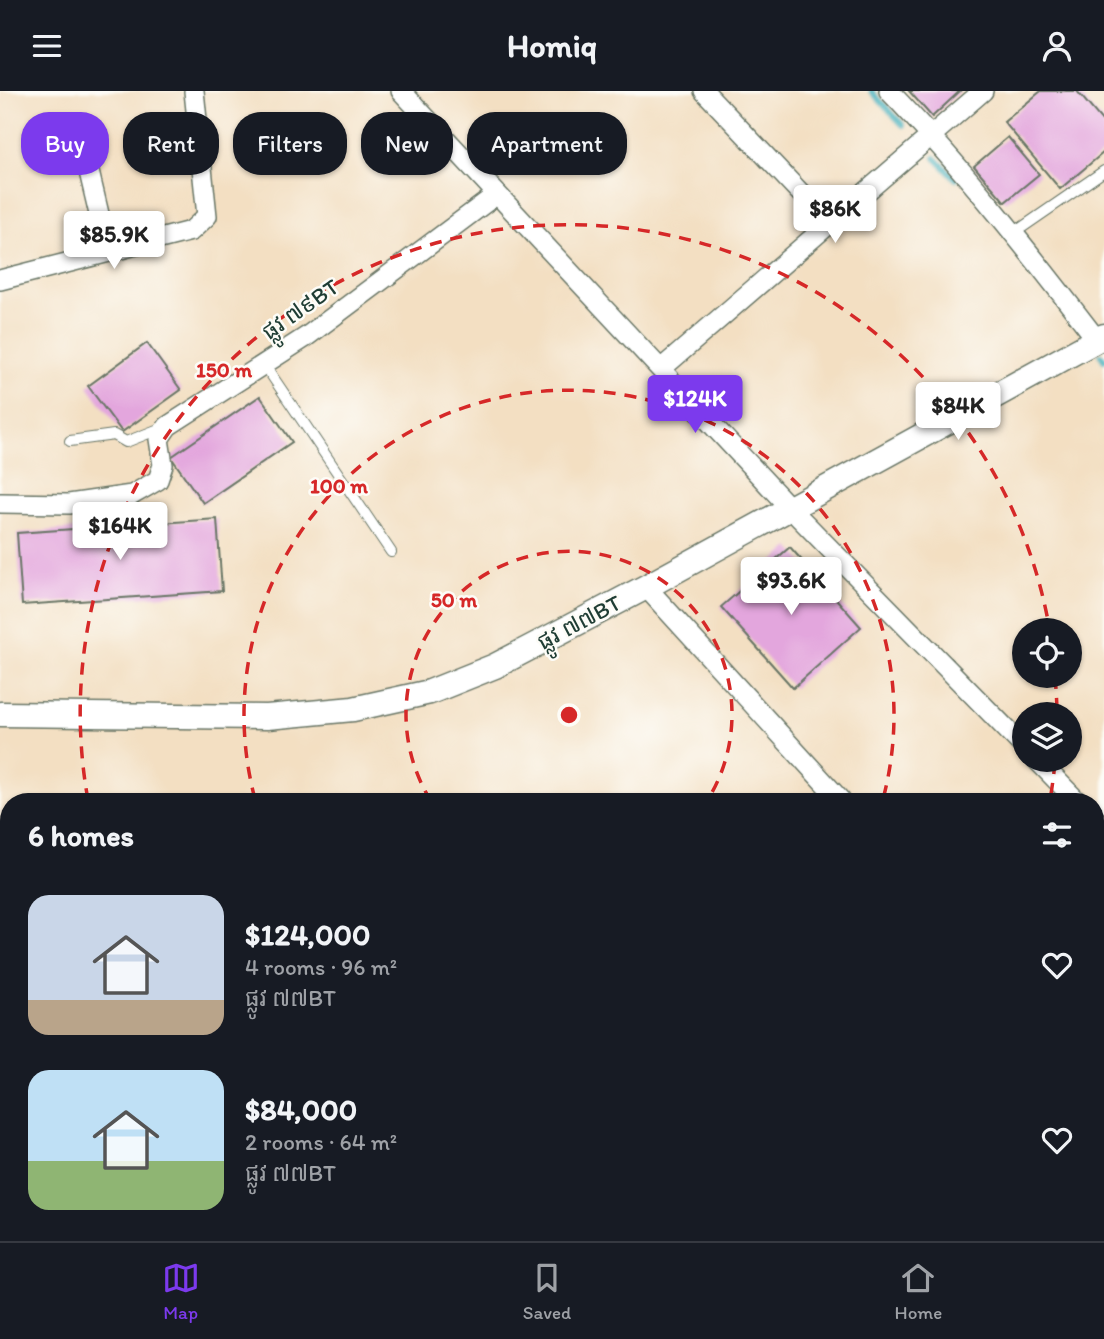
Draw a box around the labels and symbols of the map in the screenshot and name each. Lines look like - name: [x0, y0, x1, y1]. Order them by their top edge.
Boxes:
- pin: $86K: [794, 185, 876, 245]
- pin: $85.9K: [57, 211, 171, 271]
- street label: ផ្លូវ ៧៩BT: [256, 272, 348, 352]
- text: 150 m: [196, 357, 252, 382]
- pin: $124K: [646, 375, 744, 435]
- pin: $84K: [917, 383, 999, 442]
- text: 100 m: [310, 473, 368, 498]
- pin: $164K: [71, 503, 169, 562]
- pin: $93.6K: [734, 557, 848, 617]
- text: 50 m: [431, 587, 478, 612]
- street label: ផ្លូវ ៧៧BT: [532, 588, 629, 663]
- centre of rings: [557, 703, 581, 727]

